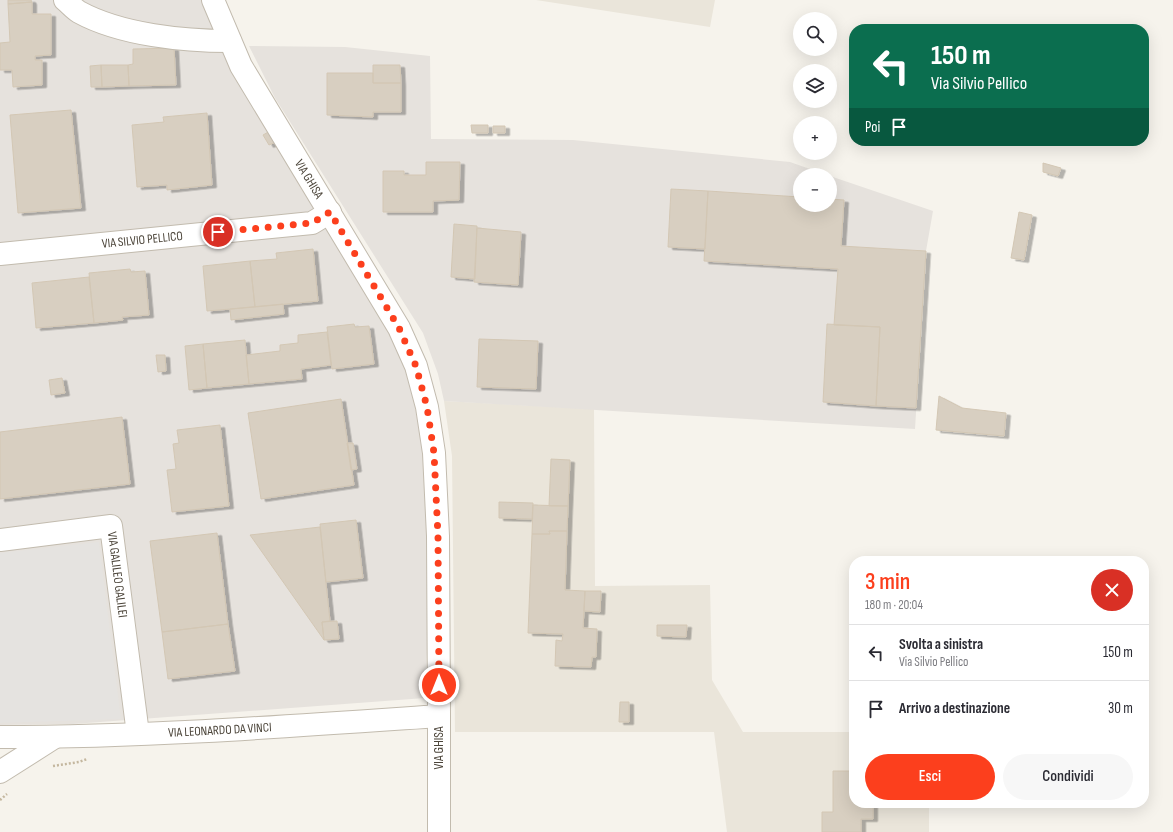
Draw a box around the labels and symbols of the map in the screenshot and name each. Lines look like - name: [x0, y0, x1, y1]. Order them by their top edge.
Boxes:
- street label: VIA GHISA: [291, 156, 327, 202]
- pin: [201, 215, 235, 249]
- street label: VIA SILVIO PELLICO: [101, 228, 184, 252]
- street label: VIA GALILEO GALILEI: [104, 531, 131, 619]
- position arrow: [418, 664, 460, 706]
- street label: VIA LEONARDO DA VINCI: [168, 719, 272, 741]
- street label: VIA GHISA: [431, 726, 447, 769]

